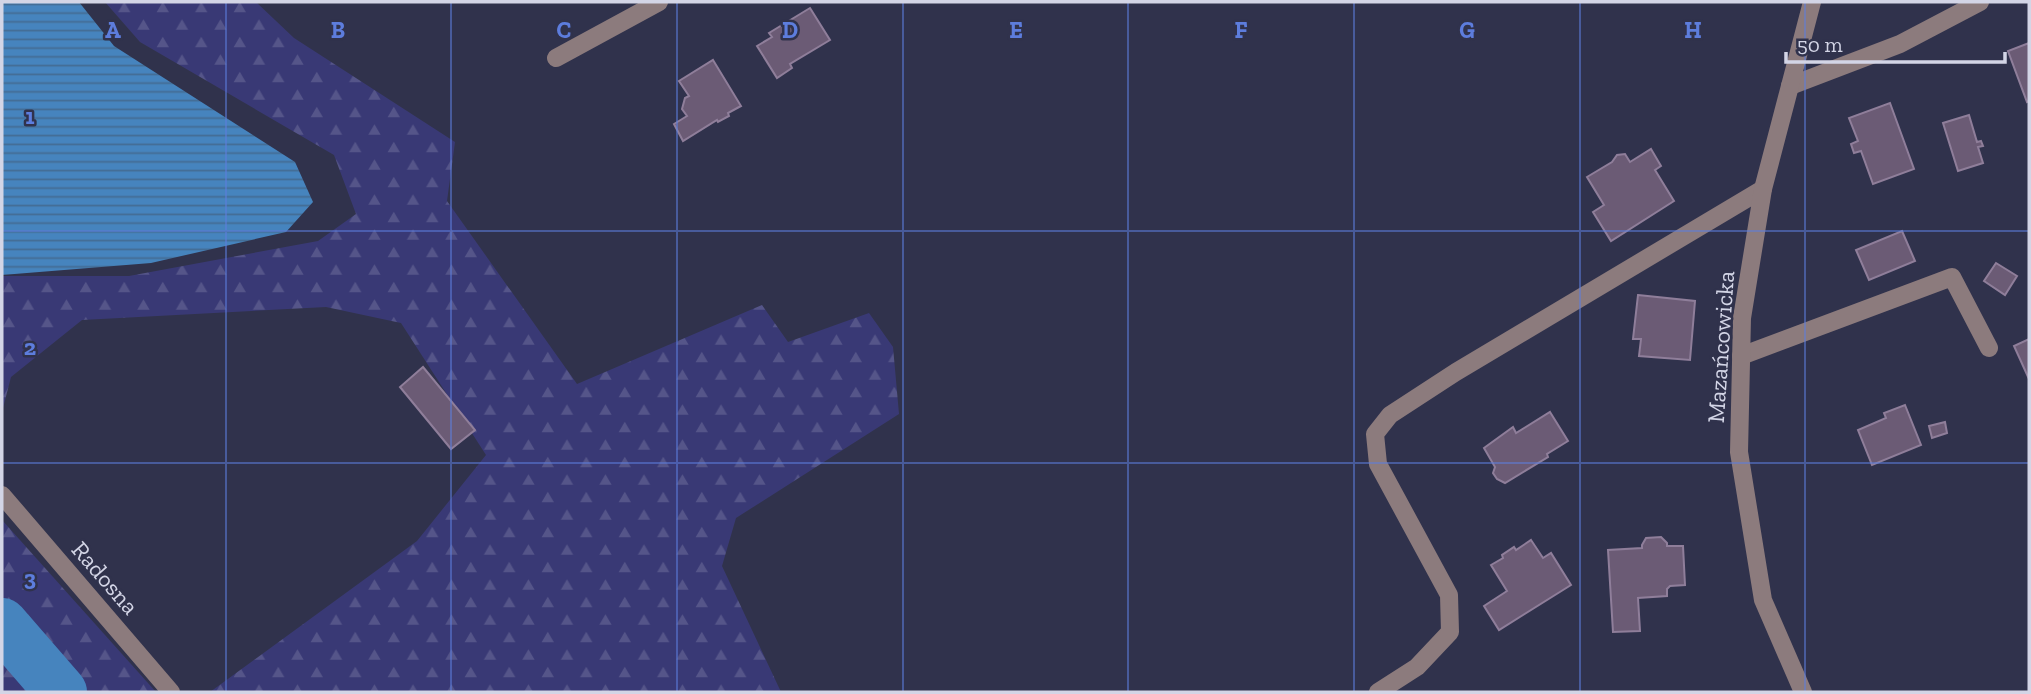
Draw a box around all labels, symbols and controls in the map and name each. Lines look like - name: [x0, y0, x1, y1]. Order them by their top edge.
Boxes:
- text: A: [105, 16, 121, 44]
- text: B: [331, 16, 345, 44]
- text: C: [557, 16, 571, 44]
- text: D: [782, 16, 798, 44]
- text: E: [1009, 16, 1023, 44]
- text: F: [1234, 16, 1248, 44]
- text: G: [1459, 16, 1475, 44]
- text: H: [1684, 16, 1702, 44]
- scale bar: [1786, 21, 2005, 65]
- text: 50 m: [1797, 32, 1843, 57]
- text: 1: [25, 102, 35, 130]
- street label: Mazańcowicka: [1701, 270, 1740, 424]
- text: 2: [24, 333, 36, 361]
- street label: Radosna: [66, 535, 145, 621]
- text: 3: [24, 564, 36, 592]

